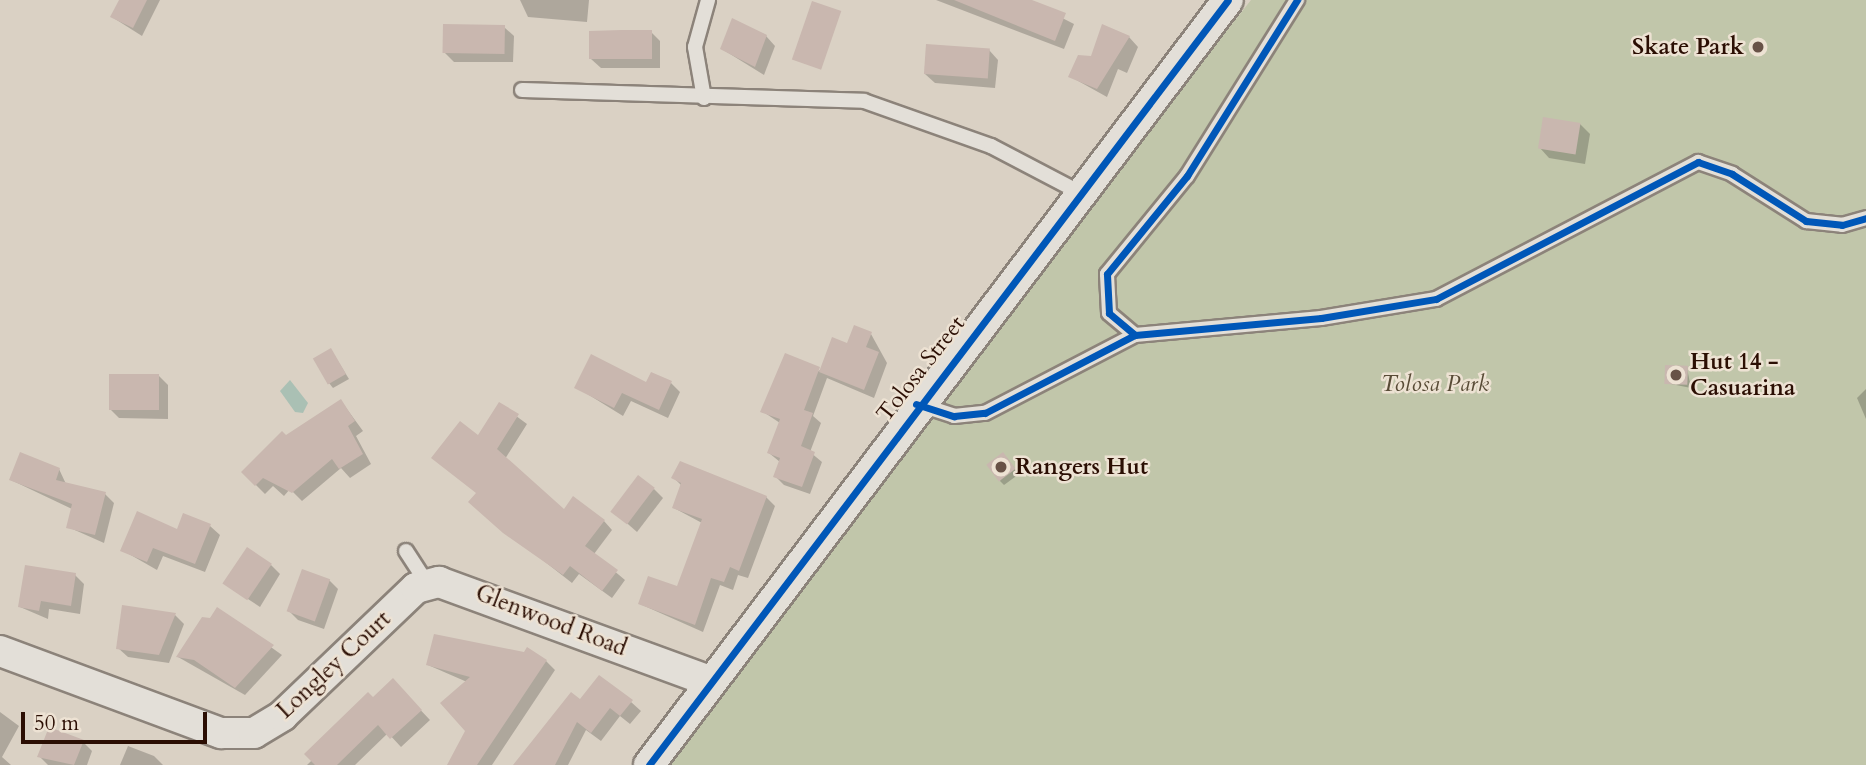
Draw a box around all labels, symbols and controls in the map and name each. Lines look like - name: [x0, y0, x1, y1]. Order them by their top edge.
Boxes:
- place label: Skate Park: [1632, 33, 1744, 61]
- marker: Skate Park: [1750, 39, 1766, 55]
- street label: Tolosa Street: [871, 311, 971, 427]
- place label: Hut 14 - Casuarina: [1690, 348, 1795, 402]
- marker: Hut 14 - Casuarina: [1668, 367, 1684, 383]
- park label: Tolosa Park: [1381, 370, 1489, 398]
- place label: Rangers Hut: [1015, 453, 1148, 481]
- marker: Rangers Hut: [993, 459, 1009, 475]
- street label: Glenwood Road: [471, 579, 631, 663]
- street label: Longley Court: [271, 605, 397, 725]
- scale bar: [24, 698, 210, 742]
- text: 50 m: [34, 709, 79, 738]

